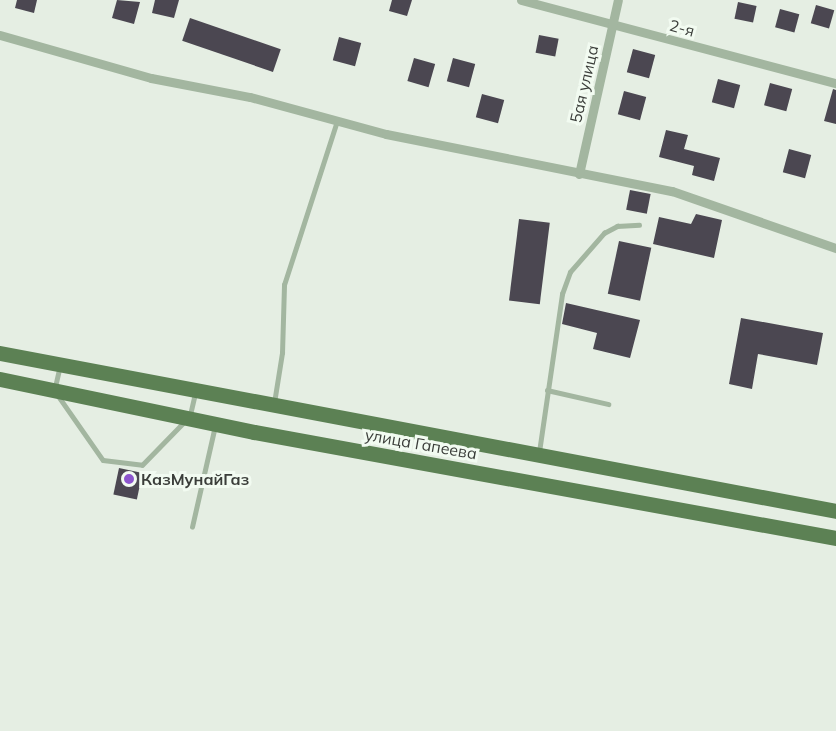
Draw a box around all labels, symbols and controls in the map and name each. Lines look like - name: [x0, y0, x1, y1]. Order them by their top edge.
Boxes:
- street label: 2-я: [667, 15, 697, 41]
- street label: 5ая улица: [566, 43, 602, 125]
- street label: улица Гапеева: [364, 425, 478, 463]
- place label: КазМунайГаз: [141, 469, 249, 489]
- marker: КазМунайГаз: [122, 472, 136, 486]

